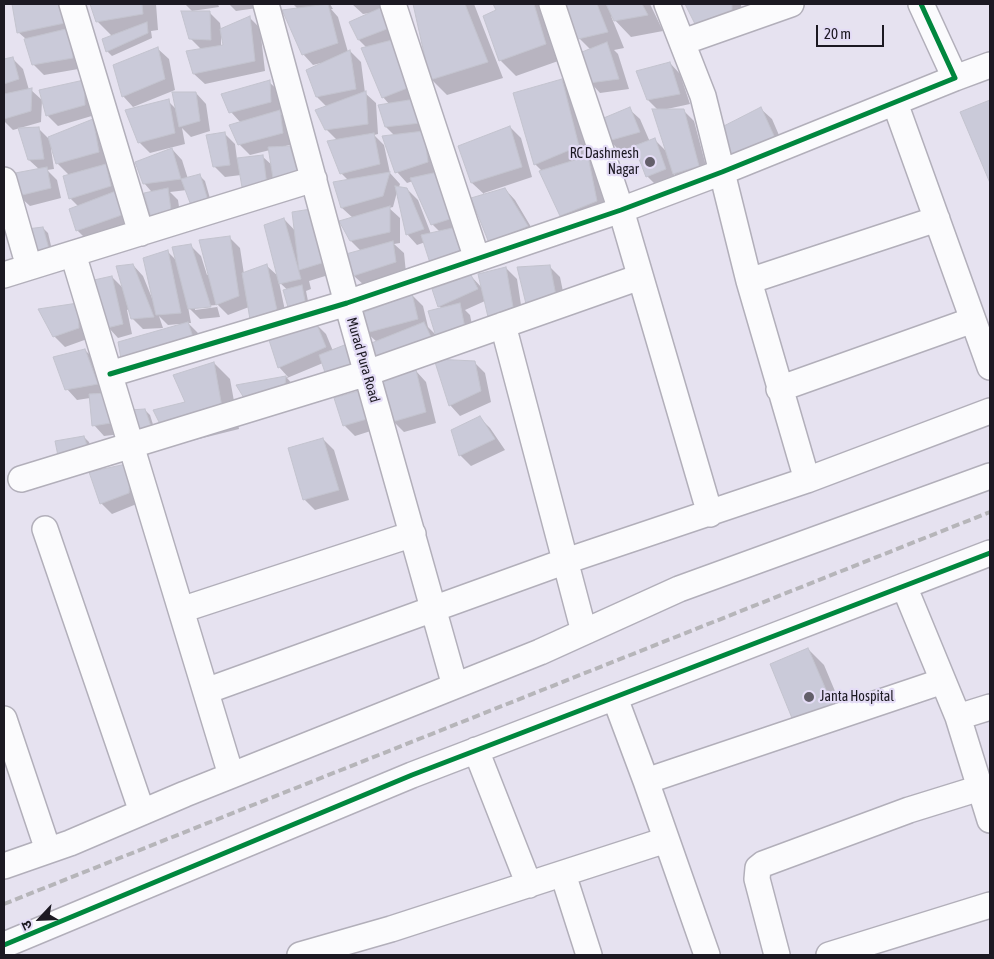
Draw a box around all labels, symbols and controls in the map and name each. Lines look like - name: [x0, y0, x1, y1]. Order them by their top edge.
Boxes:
- scale bar: [819, 15, 886, 47]
- text: 20 m: [824, 25, 851, 42]
- place label: RC Dashmesh Nagar: [570, 146, 639, 178]
- marker: RC Dashmesh Nagar: [643, 155, 657, 169]
- street label: Murad Pura Road: [343, 316, 383, 404]
- place label: Janta Hospital: [820, 689, 894, 705]
- marker: Janta Hospital: [802, 690, 816, 704]
- north arrow: [15, 894, 65, 944]
- text: उ: [17, 918, 35, 932]

